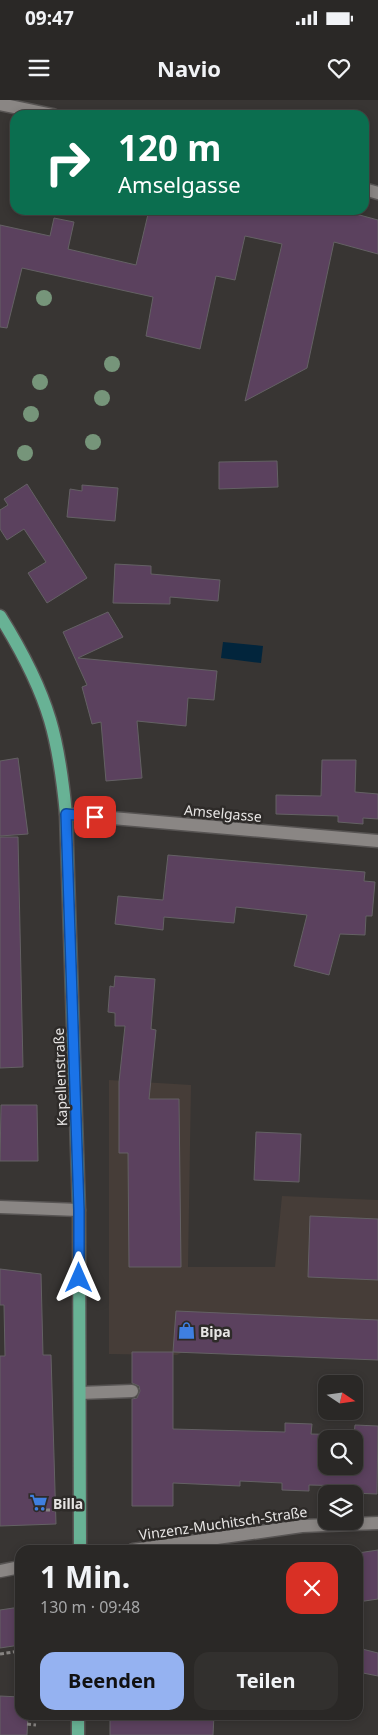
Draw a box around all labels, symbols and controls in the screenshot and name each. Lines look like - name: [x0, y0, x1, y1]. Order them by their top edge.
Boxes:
- text: 09:47: [25, 5, 74, 31]
- text: Navio: [157, 53, 221, 83]
- icon: menu: [25, 54, 53, 82]
- icon: heart: [325, 54, 353, 82]
- text: 120 m: [118, 124, 221, 171]
- icon: right: [35, 130, 100, 195]
- text: Amselgasse: [118, 169, 241, 199]
- pin: [74, 796, 116, 838]
- street label: Amselgasse: [183, 800, 263, 826]
- icon: arrive: [81, 803, 109, 831]
- street label: Kapellenstraße: [49, 1027, 71, 1127]
- position arrow: [52, 1251, 104, 1303]
- shop icon: Bipa: [176, 1321, 196, 1341]
- place label: Bipa: [200, 1322, 231, 1341]
- north arrow: [318, 1375, 362, 1420]
- map controls: [318, 1375, 363, 1530]
- button: search: [318, 1430, 363, 1475]
- button: layers: [318, 1485, 363, 1530]
- supermarket icon: Billa: [29, 1493, 49, 1513]
- place label: Billa: [53, 1494, 83, 1513]
- street label: Vinzenz-Muchitsch-Straße: [138, 1502, 308, 1544]
- text: 1 Min.: [40, 1556, 130, 1597]
- button: close: [286, 1562, 338, 1614]
- text: 130 m · 09:48: [40, 1596, 140, 1618]
- button: Beenden: [40, 1652, 184, 1710]
- button: Teilen: [194, 1652, 338, 1710]

